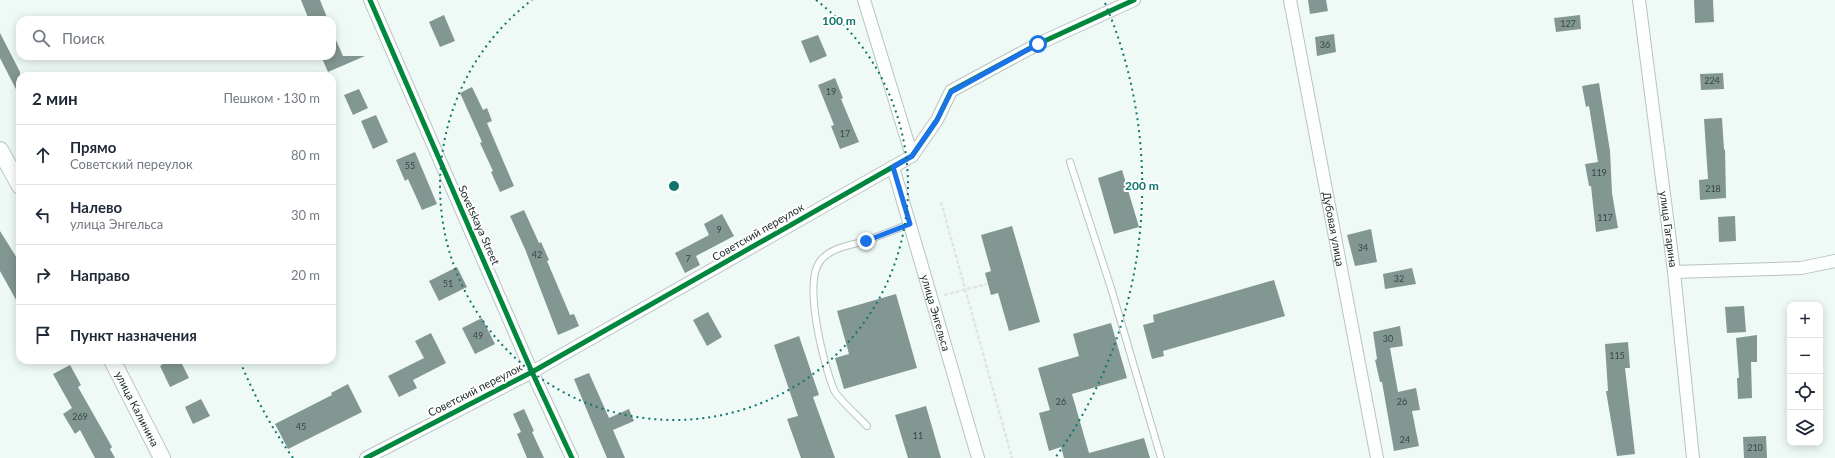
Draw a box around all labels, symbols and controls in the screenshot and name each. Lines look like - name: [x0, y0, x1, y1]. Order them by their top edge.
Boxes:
- text: 100 m: [822, 13, 856, 28]
- search box: [16, 16, 336, 60]
- house number: 127: [1560, 18, 1576, 29]
- icon: search: [30, 27, 52, 49]
- text: Поиск: [62, 29, 105, 47]
- route start: [1029, 35, 1047, 53]
- house number: 36: [1320, 39, 1330, 50]
- house number: 224: [1704, 75, 1720, 86]
- house number: 19: [826, 86, 836, 97]
- text: 2 мин: [32, 88, 78, 109]
- text: Пешком · 130 m: [223, 90, 320, 106]
- house number: 17: [840, 128, 850, 139]
- text: Прямо: [70, 138, 116, 156]
- icon: ahead: [32, 144, 54, 166]
- text: 80 m: [291, 147, 320, 163]
- text: Советский переулок: [70, 156, 193, 172]
- house number: 55: [405, 160, 415, 171]
- house number: 119: [1591, 167, 1607, 178]
- text: 200 m: [1125, 178, 1159, 193]
- centre of rings: [667, 179, 681, 193]
- street label: Sovetskaya Street: [456, 183, 503, 267]
- house number: 218: [1705, 183, 1721, 194]
- street label: Дубовая улица: [1321, 190, 1347, 267]
- street label: улица Гагарина: [1658, 190, 1680, 268]
- text: Налево: [70, 198, 122, 216]
- street label: Советский переулок: [710, 200, 806, 263]
- icon: left: [32, 204, 54, 226]
- text: 30 m: [291, 207, 320, 223]
- house number: 117: [1597, 212, 1613, 223]
- text: улица Энгельса: [70, 216, 163, 232]
- house number: 9: [716, 224, 722, 235]
- route end: [857, 232, 875, 250]
- house number: 34: [1358, 242, 1368, 253]
- house number: 42: [532, 249, 542, 260]
- house number: 7: [685, 253, 691, 264]
- icon: right: [32, 264, 54, 286]
- text: Направо: [70, 266, 130, 284]
- text: 20 m: [291, 267, 320, 283]
- street label: улица Энгельса: [919, 273, 953, 352]
- house number: 32: [1394, 273, 1404, 284]
- house number: 51: [443, 278, 453, 289]
- map controls: [1787, 302, 1823, 446]
- button: +: [1787, 302, 1823, 338]
- icon: arrive: [32, 324, 54, 346]
- text: Пункт назначения: [70, 326, 197, 344]
- house number: 49: [473, 330, 483, 341]
- house number: 30: [1383, 333, 1393, 344]
- button: −: [1787, 338, 1823, 374]
- house number: 115: [1609, 350, 1625, 361]
- street label: Советский переулок: [426, 360, 524, 419]
- street label: улица Калинина: [113, 369, 162, 449]
- button: locate: [1787, 374, 1823, 410]
- house number: 26: [1056, 396, 1066, 407]
- house number: 26: [1397, 396, 1407, 407]
- button: layers: [1787, 410, 1823, 446]
- house number: 269: [72, 411, 88, 422]
- house number: 45: [296, 421, 306, 432]
- house number: 11: [913, 430, 923, 441]
- house number: 24: [1400, 434, 1410, 445]
- house number: 210: [1747, 442, 1763, 453]

